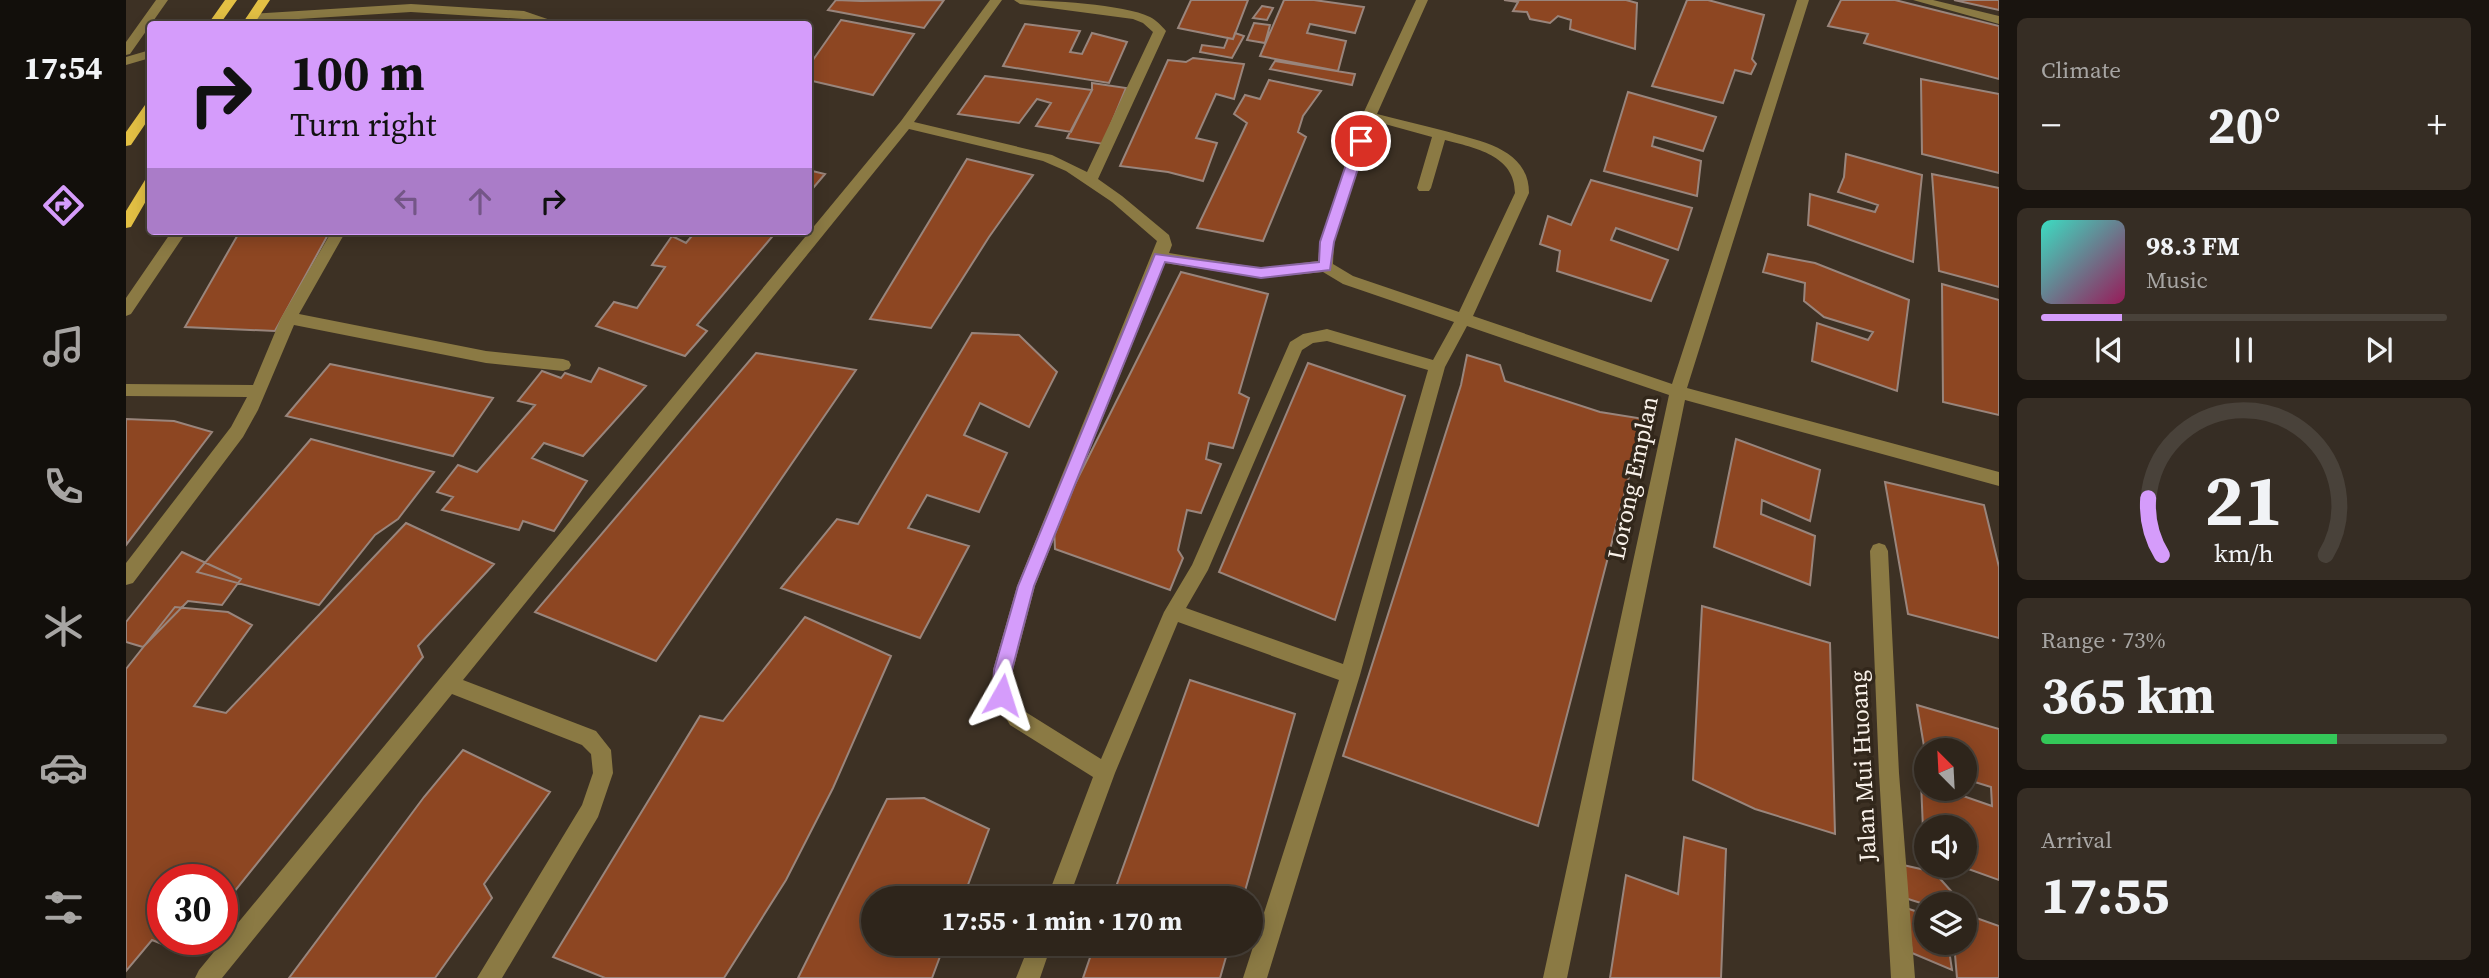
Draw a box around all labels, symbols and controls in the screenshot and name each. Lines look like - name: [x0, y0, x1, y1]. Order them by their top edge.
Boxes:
- text: 100 m: [290, 39, 425, 106]
- text: 17:54: [24, 46, 102, 90]
- icon: right: [175, 49, 266, 140]
- text: Climate: [2041, 54, 2121, 86]
- text: 20°: [2207, 89, 2281, 160]
- text: −: [2041, 99, 2061, 151]
- text: +: [2427, 99, 2447, 151]
- text: Turn right: [290, 103, 436, 147]
- pin: [1331, 111, 1391, 171]
- icon: arrive: [1342, 122, 1380, 160]
- icon: directions: [39, 181, 88, 230]
- icon: left: [388, 182, 426, 220]
- icon: ahead: [461, 182, 499, 220]
- icon: right: [534, 182, 572, 220]
- text: 98.3 FM: [2146, 228, 2240, 264]
- text: Music: [2146, 264, 2208, 296]
- icon: music: [39, 322, 88, 371]
- icon: previous: [2090, 331, 2128, 369]
- icon: pause: [2225, 331, 2263, 369]
- icon: next: [2360, 331, 2398, 369]
- street label: Lorong Emplan: [1599, 393, 1666, 563]
- text: 21: [2205, 450, 2283, 549]
- icon: phone: [39, 462, 88, 511]
- text: km/h: [2214, 536, 2274, 570]
- icon: climate: [39, 602, 88, 651]
- text: Range · 73%: [2041, 624, 2166, 656]
- position arrow: [965, 658, 1039, 732]
- text: 365 km: [2041, 659, 2215, 730]
- street label: Jalan Mui Huoang: [1841, 669, 1884, 864]
- north arrow: [1914, 738, 1978, 802]
- map controls: [1914, 738, 1977, 955]
- icon: car: [39, 743, 88, 792]
- button: sound: [1914, 815, 1977, 878]
- text: Arrival: [2041, 824, 2112, 856]
- text: 17:55: [2041, 859, 2169, 930]
- speed limit sign: 30: [147, 864, 238, 955]
- icon: filters: [39, 883, 88, 932]
- button: layers: [1914, 892, 1977, 955]
- text: 17:55 · 1 min · 170 m: [942, 903, 1182, 939]

